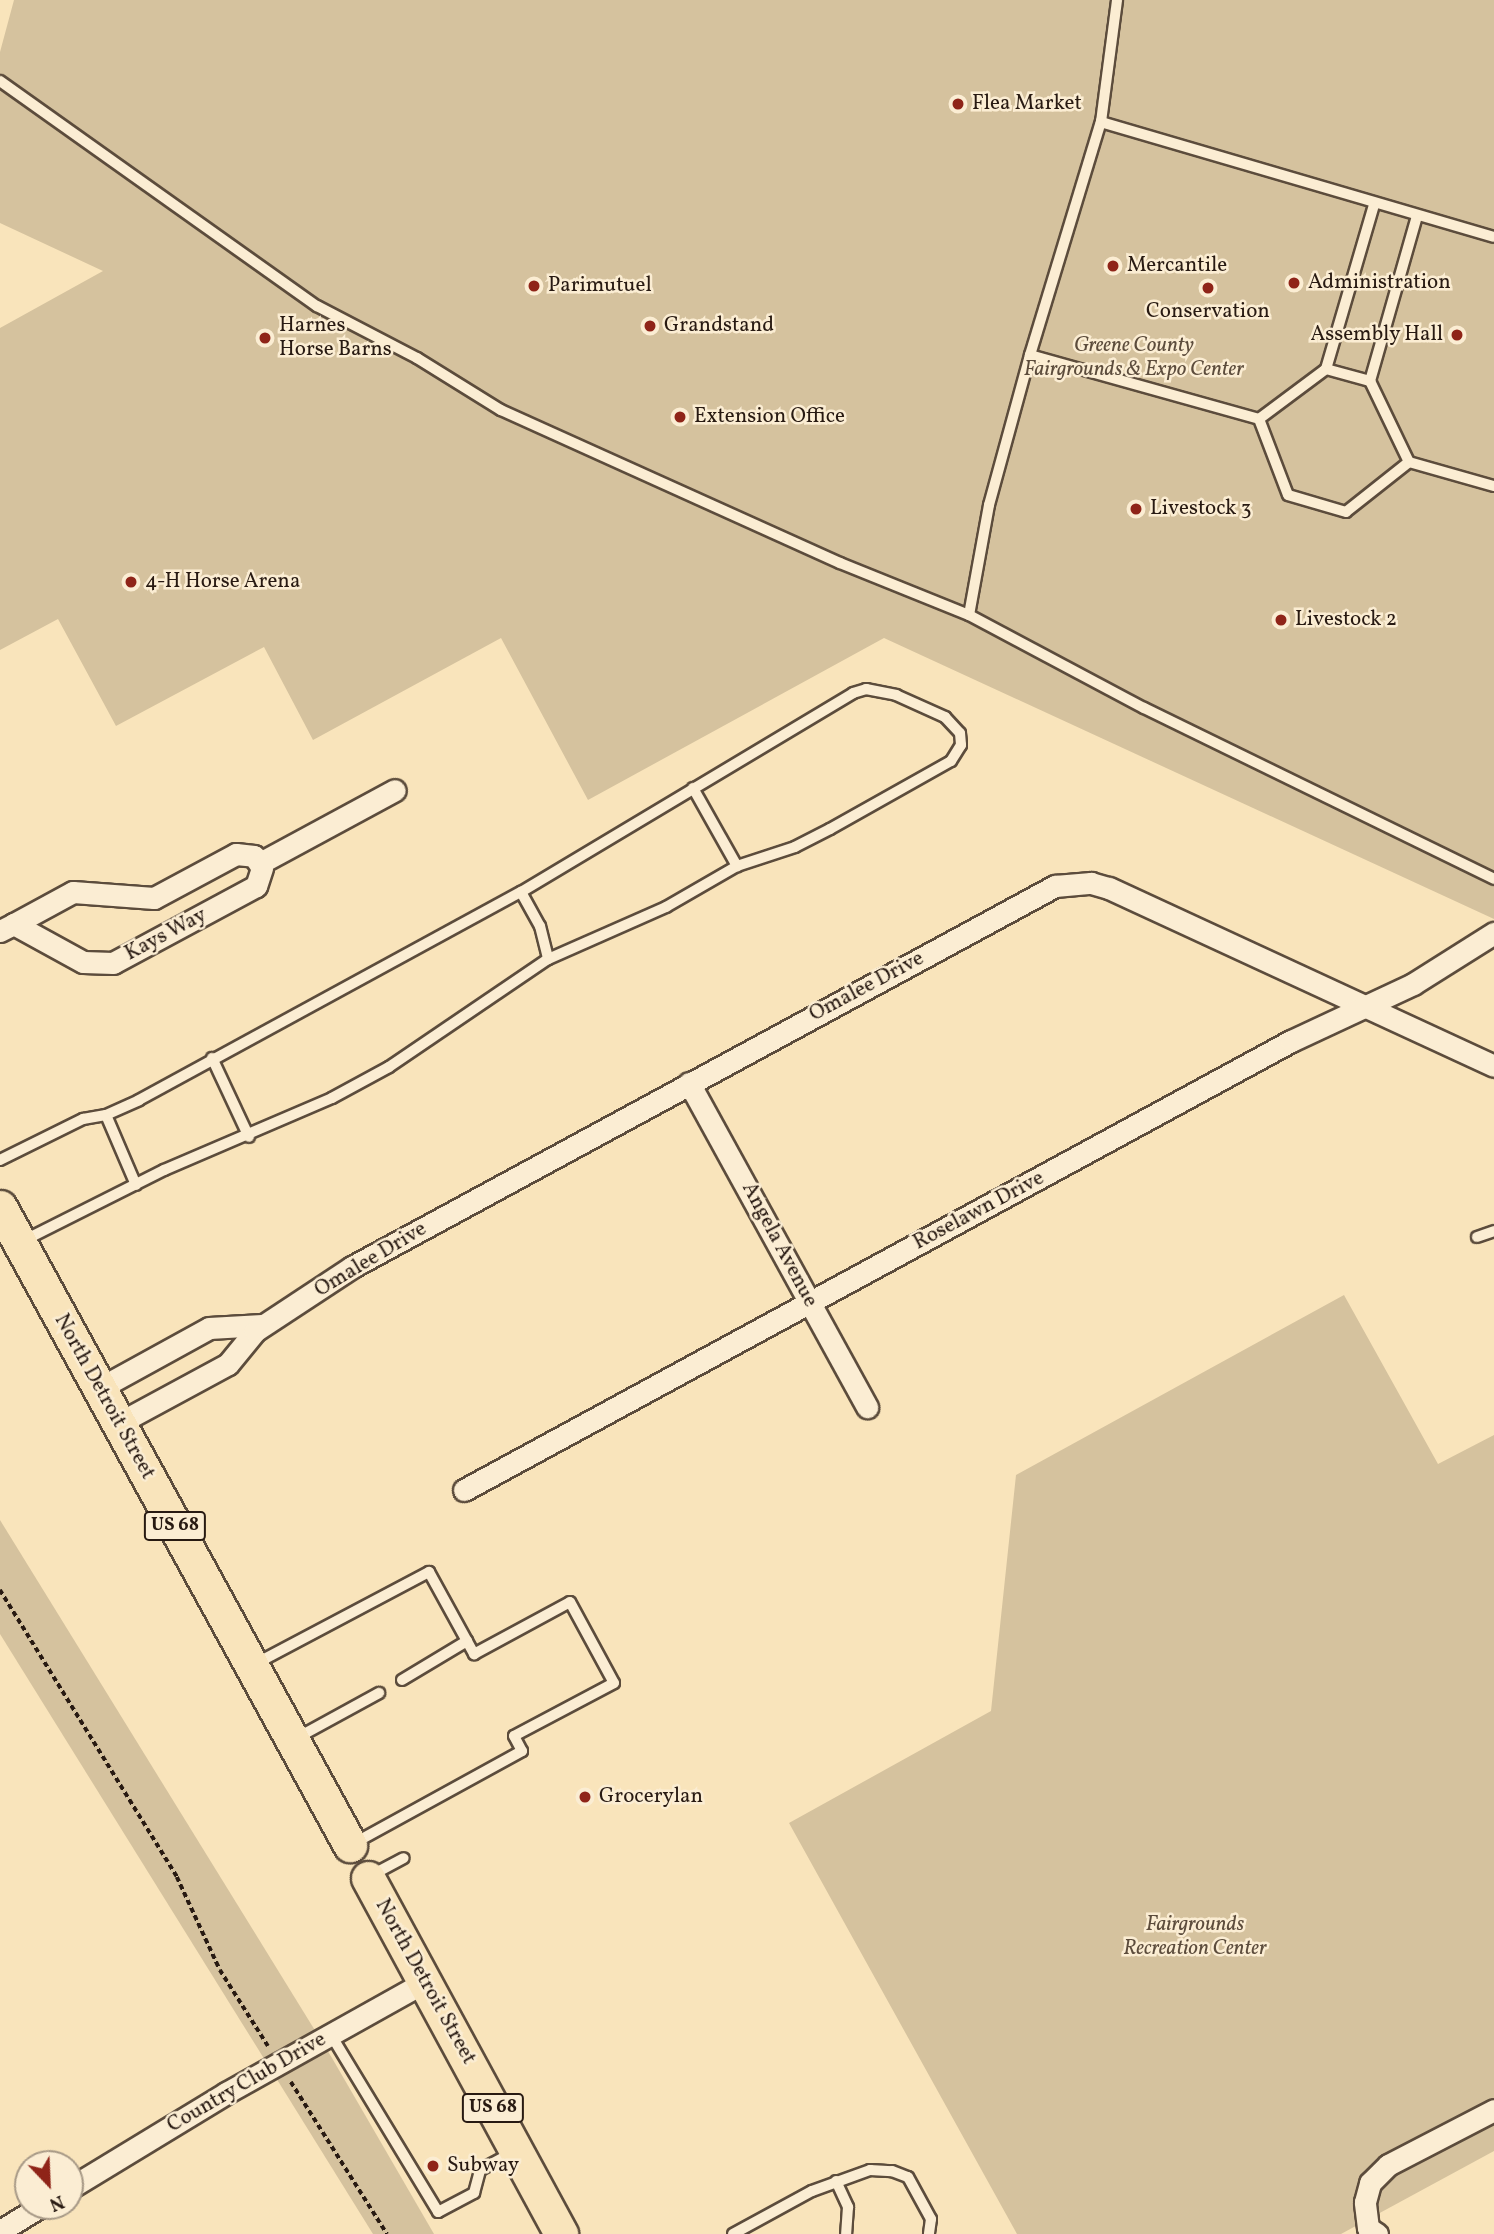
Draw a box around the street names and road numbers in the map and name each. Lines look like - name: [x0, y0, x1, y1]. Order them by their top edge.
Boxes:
- street label: Kays Way: [121, 903, 211, 967]
- street label: Omalee Drive: [805, 946, 929, 1028]
- street label: Roselawn Drive: [909, 1166, 1049, 1256]
- street label: Angela Avenue: [736, 1178, 822, 1312]
- street label: Omalee Drive: [310, 1217, 432, 1303]
- street label: North Detroit Street: [48, 1310, 160, 1484]
- road number: US 68: [144, 1510, 206, 1542]
- street label: North Detroit Street: [369, 1895, 481, 2069]
- street label: Country Club Drive: [163, 2027, 331, 2139]
- road number: US 68: [462, 2092, 524, 2124]

